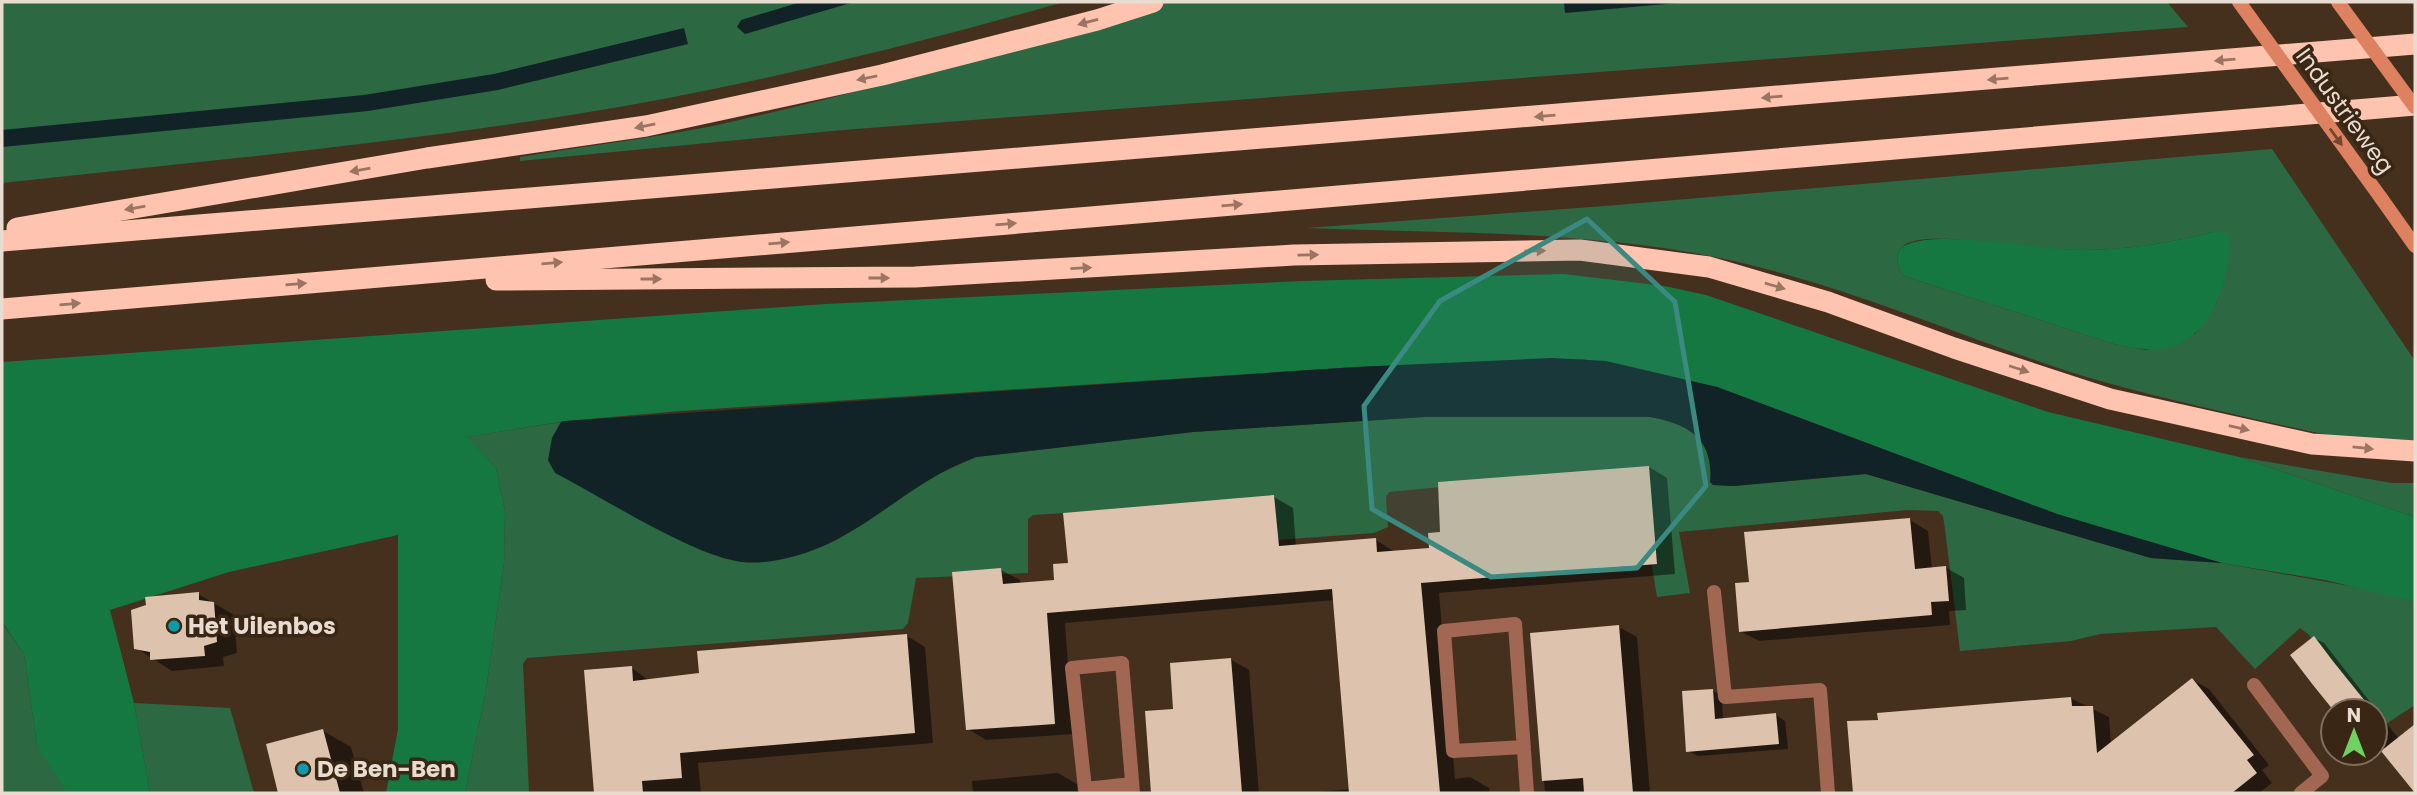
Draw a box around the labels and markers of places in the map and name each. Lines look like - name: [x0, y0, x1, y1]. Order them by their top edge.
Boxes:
- place label: Het Uilenbos: [188, 610, 336, 642]
- marker: Het Uilenbos: [166, 618, 182, 634]
- place label: De Ben-Ben: [317, 753, 456, 785]
- marker: De Ben-Ben: [295, 761, 311, 777]

